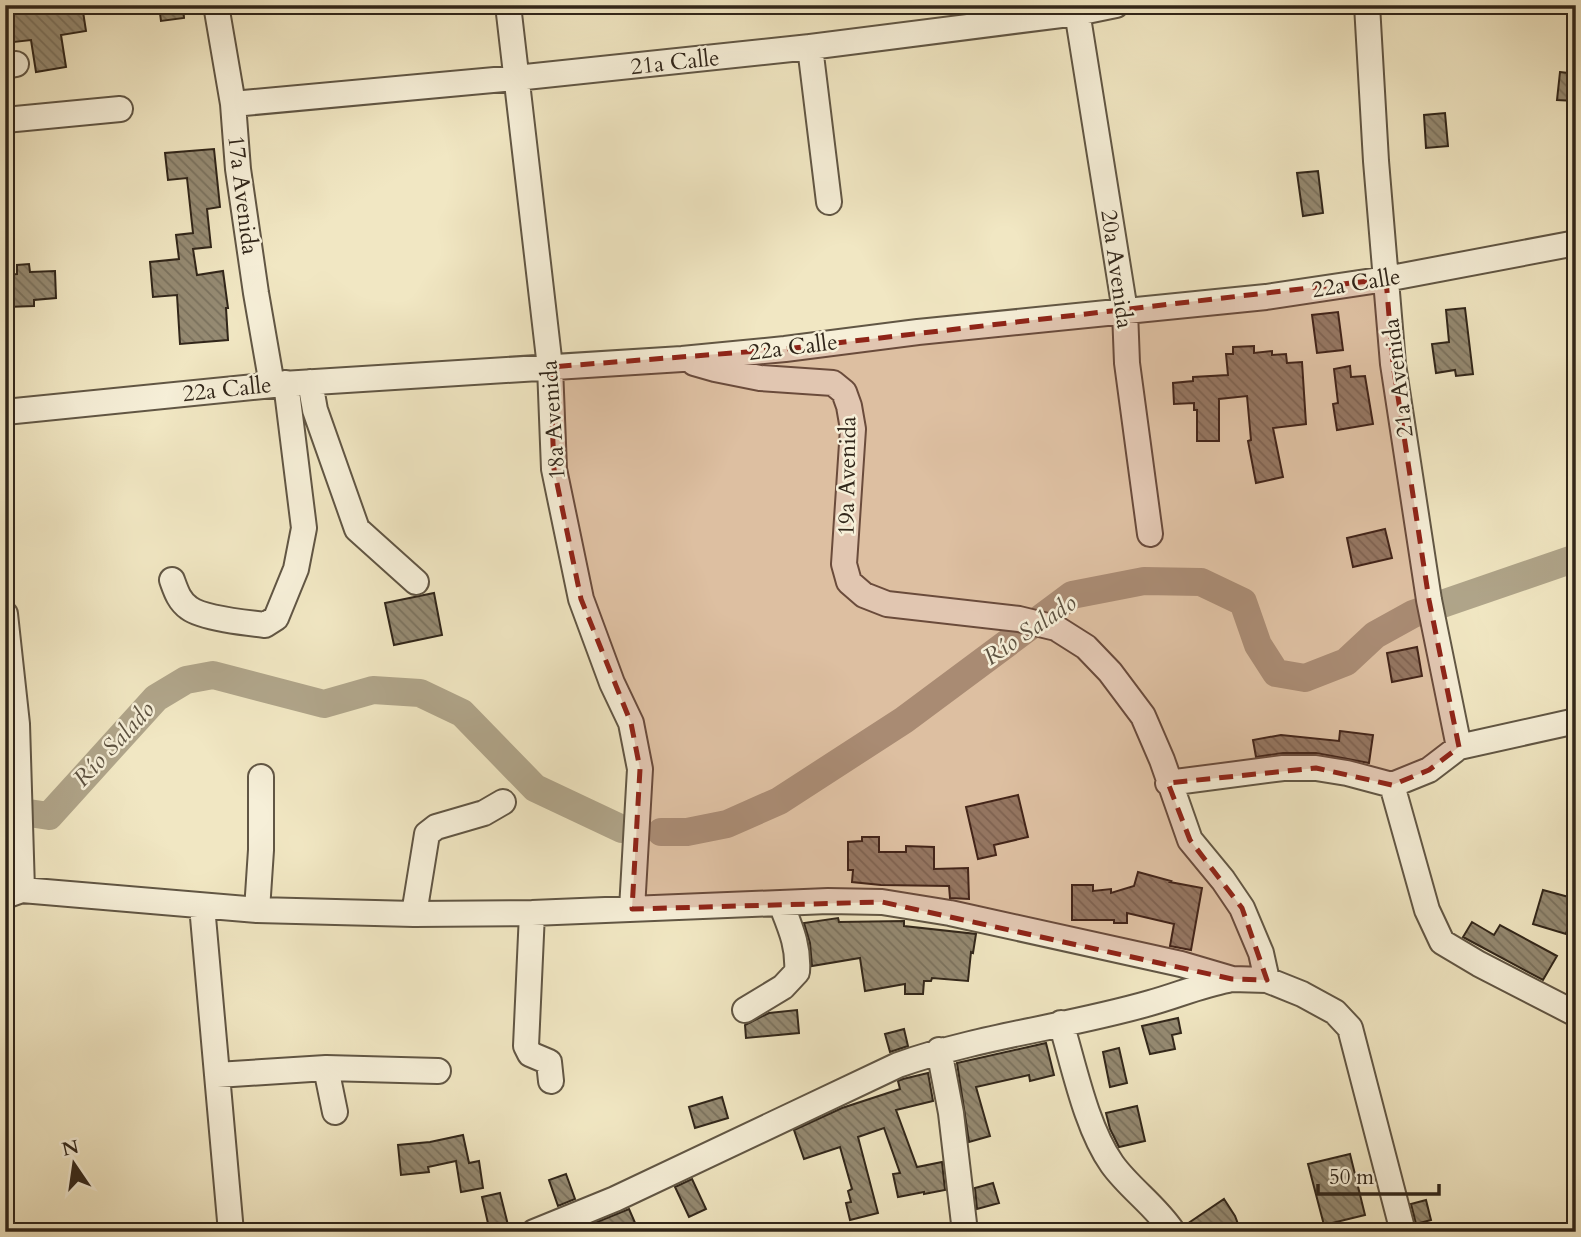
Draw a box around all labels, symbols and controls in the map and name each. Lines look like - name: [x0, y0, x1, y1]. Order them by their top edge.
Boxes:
- street label: 21a Calle: [629, 42, 721, 82]
- street label: 17a Avenida: [220, 134, 266, 256]
- street label: 20a Avenida: [1093, 208, 1141, 331]
- street label: 22a Calle: [1309, 261, 1403, 305]
- street label: 21a Avenida: [1375, 317, 1421, 439]
- street label: 22a Calle: [747, 326, 839, 368]
- street label: 18a Avenida: [533, 359, 573, 481]
- street label: 22a Calle: [181, 369, 273, 409]
- street label: 19a Avenida: [830, 416, 864, 536]
- water label: Río Salado: [977, 587, 1083, 673]
- water label: Río Salado: [66, 694, 162, 794]
- north arrow: [38, 1128, 108, 1198]
- text: N: [59, 1134, 82, 1163]
- scale bar: [1318, 1153, 1439, 1197]
- text: 50 m: [1329, 1163, 1374, 1192]

